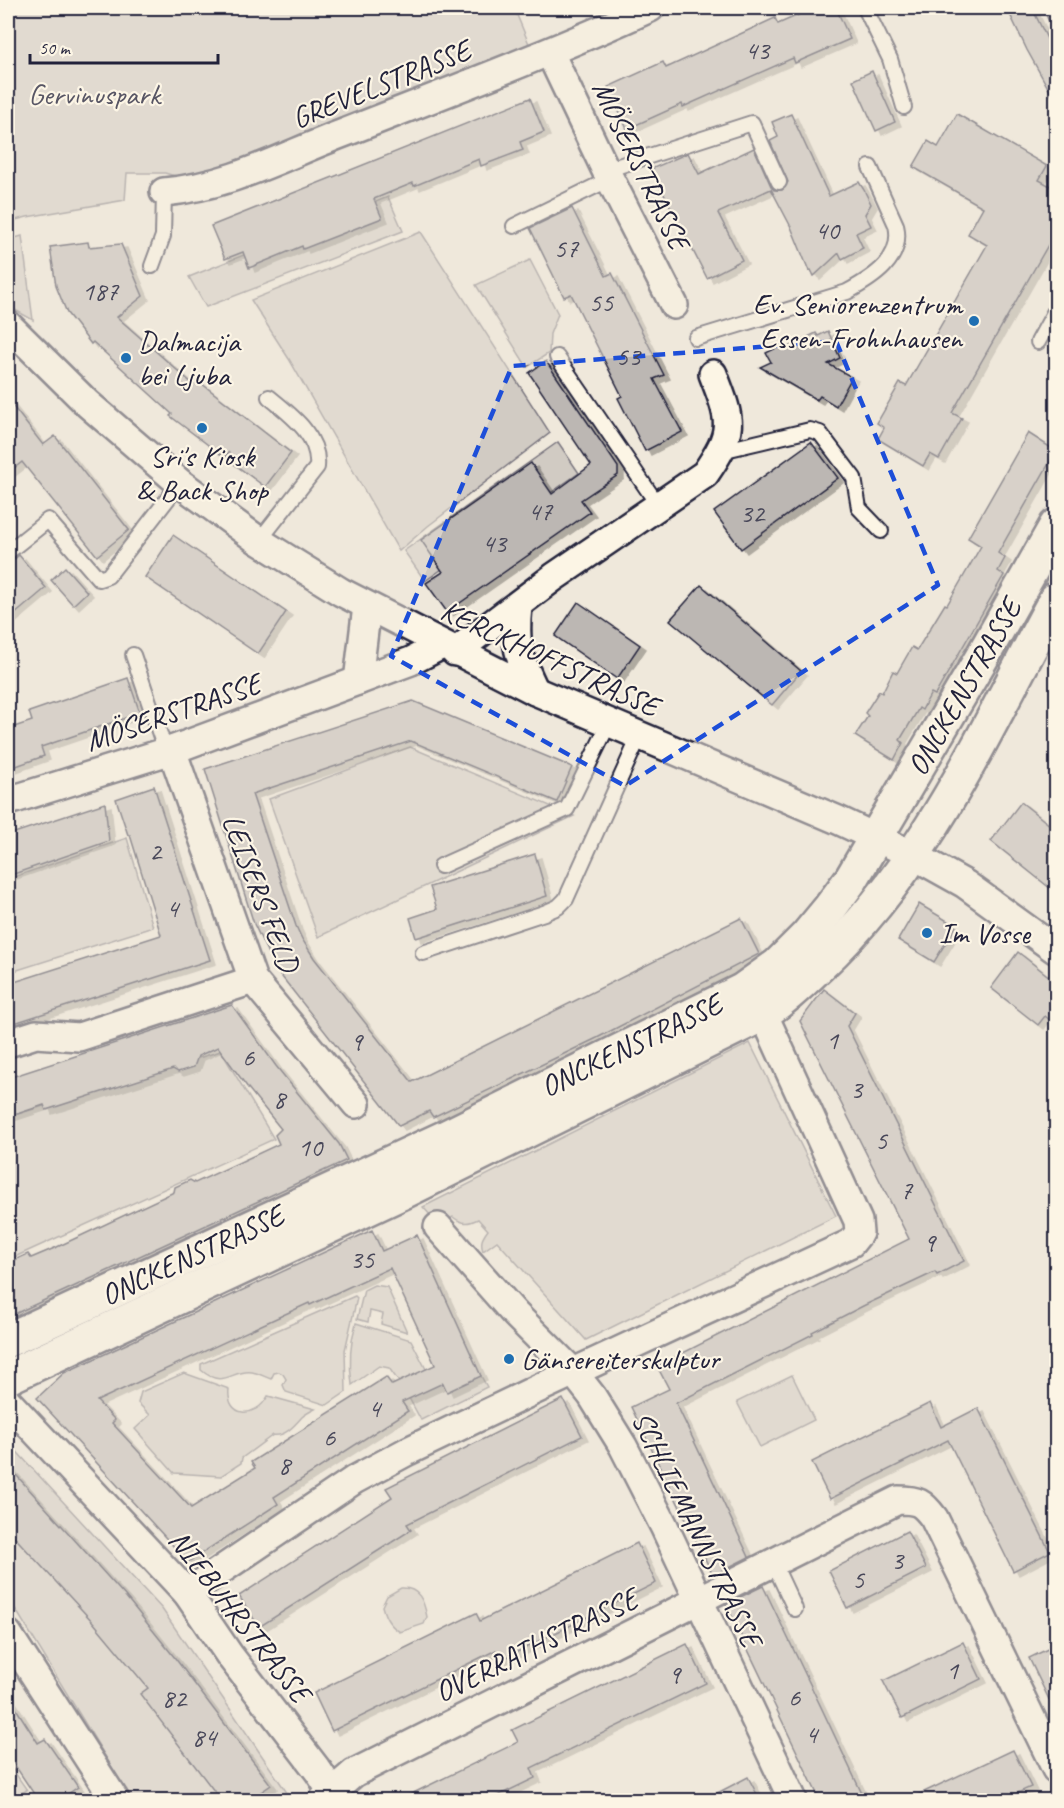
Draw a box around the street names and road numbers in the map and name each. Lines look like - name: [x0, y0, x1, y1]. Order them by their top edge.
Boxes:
- street label: GREVELSTRASSE: [286, 29, 480, 137]
- street label: MÖSERSTRASSE: [584, 74, 700, 259]
- street label: ONCKENSTRASSE: [898, 588, 1032, 782]
- street label: KERCKHOFFSTRASSE: [435, 591, 669, 727]
- street label: MÖSERSTRASSE: [80, 663, 269, 760]
- street label: LEISERS FELD: [214, 809, 309, 980]
- street label: ONCKENSTRASSE: [534, 983, 732, 1105]
- street label: ONCKENSTRASSE: [94, 1194, 293, 1314]
- street label: SCHLIEMANNSTRASSE: [623, 1405, 772, 1656]
- street label: NIEBUHRSTRASSE: [161, 1522, 322, 1713]
- street label: OVERRATHSTRASSE: [428, 1578, 647, 1711]

